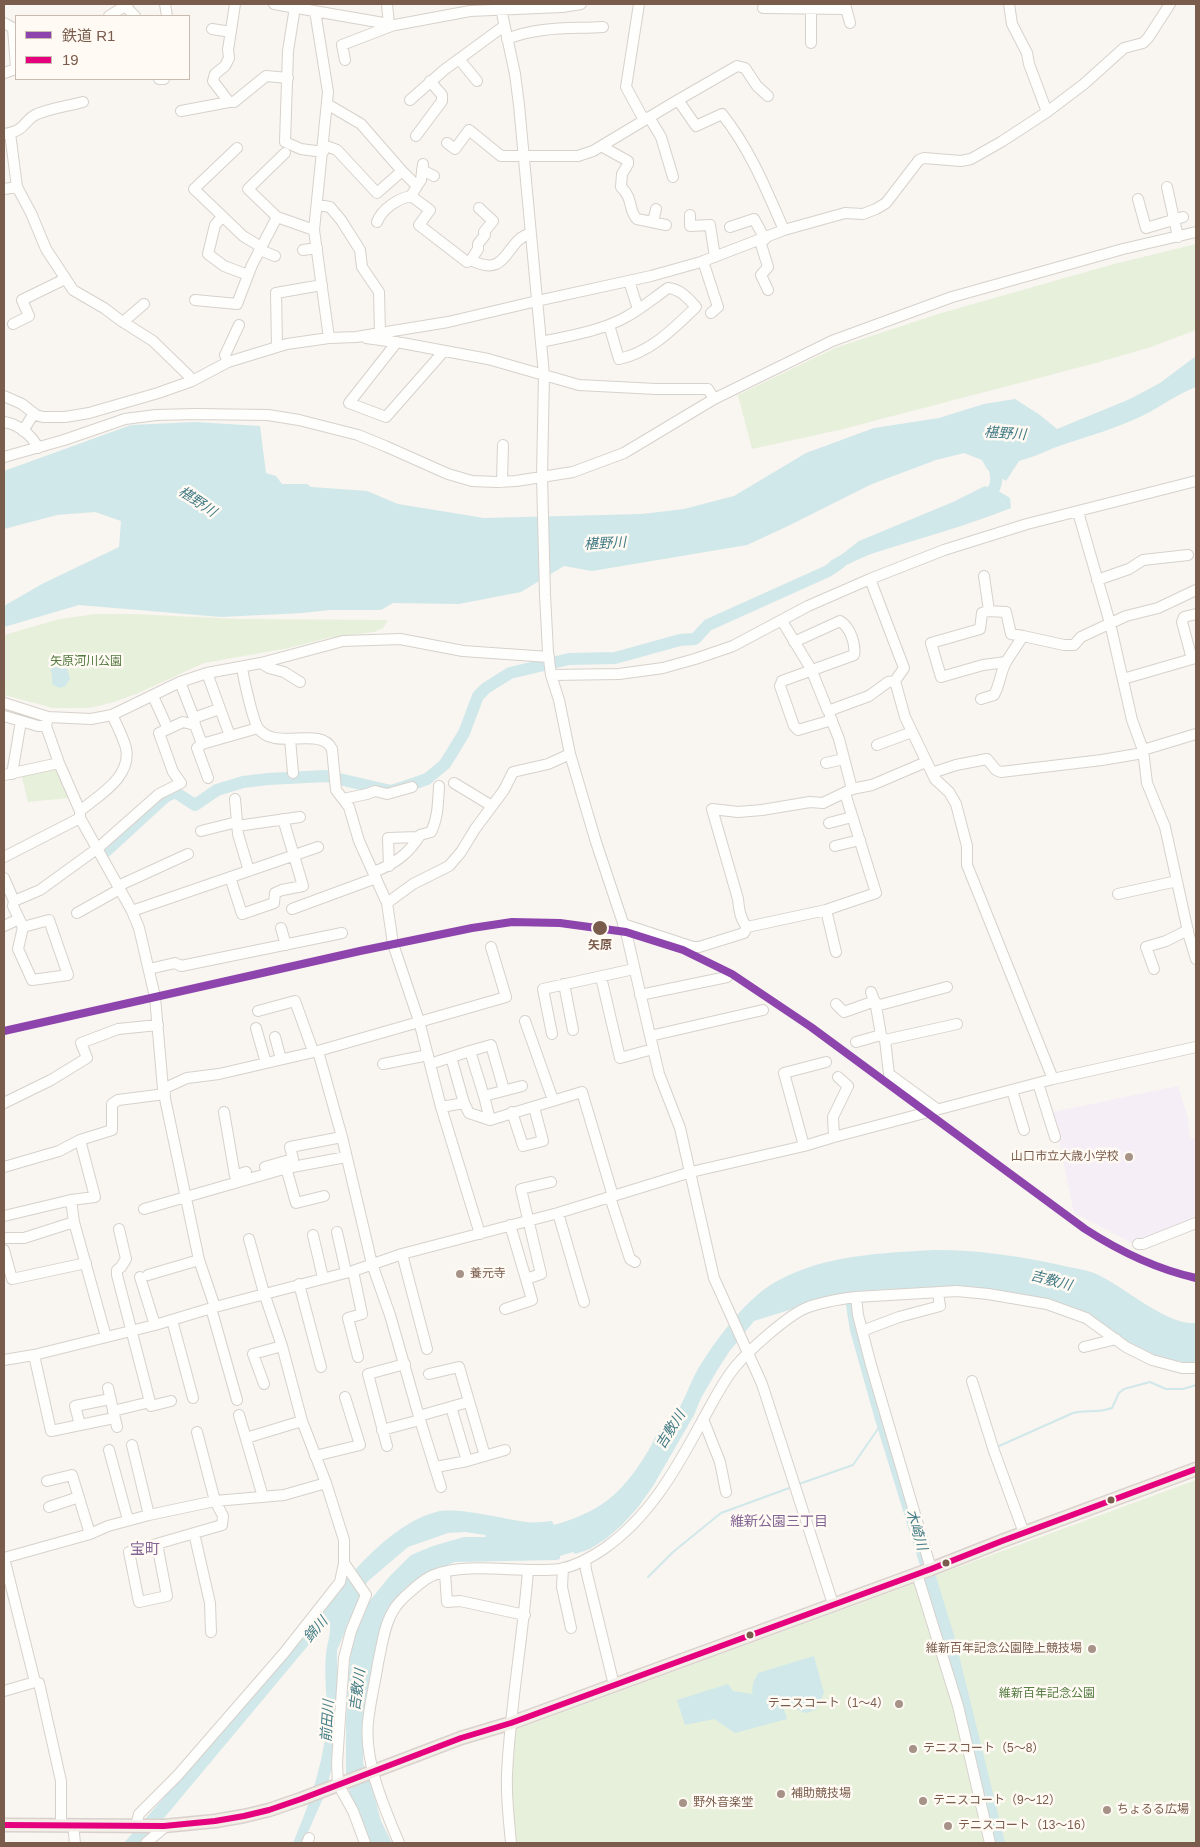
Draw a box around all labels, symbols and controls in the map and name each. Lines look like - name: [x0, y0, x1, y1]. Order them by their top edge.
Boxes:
- legend: [15, 15, 190, 80]
- text: 鉄道 R1: [62, 27, 115, 44]
- text: 19: [62, 51, 79, 68]
- water label: 椹野川: [983, 424, 1027, 444]
- water label: 椹野川: [175, 483, 219, 521]
- water label: 椹野川: [584, 535, 626, 553]
- park label: 矢原河川公園: [50, 655, 122, 669]
- marker: 矢原: [591, 919, 609, 937]
- place label: 矢原: [588, 939, 612, 953]
- place label: 山口市立大歳小学校: [1011, 1150, 1119, 1164]
- marker: 山口市立大歳小学校: [1123, 1151, 1135, 1163]
- place label: 養元寺: [470, 1267, 506, 1281]
- water label: 吉敷川: [1029, 1267, 1073, 1295]
- marker: 養元寺: [454, 1268, 466, 1280]
- water label: 吉敷川: [653, 1408, 689, 1452]
- unlabelled marker: [1106, 1495, 1116, 1505]
- water label: 木崎川: [902, 1507, 930, 1553]
- district label: 維新公園三丁目: [730, 1514, 828, 1530]
- district label: 宝町: [130, 1541, 160, 1559]
- unlabelled marker: [941, 1558, 951, 1568]
- water label: 錦川: [300, 1614, 332, 1646]
- unlabelled marker: [745, 1630, 755, 1640]
- place label: 維新百年記念公園陸上競技場: [926, 1642, 1082, 1656]
- marker: 維新百年記念公園陸上競技場: [1086, 1643, 1098, 1655]
- water label: 吉敷川: [347, 1668, 369, 1712]
- park label: 維新百年記念公園: [999, 1687, 1095, 1701]
- place label: テニスコート（1～4）: [768, 1697, 889, 1711]
- marker: テニスコート（1～4）: [893, 1698, 905, 1710]
- water label: 前田川: [318, 1699, 338, 1743]
- place label: テニスコート（5～8）: [923, 1742, 1044, 1756]
- marker: テニスコート（5～8）: [907, 1743, 919, 1755]
- place label: 補助競技場: [791, 1787, 851, 1801]
- marker: 補助競技場: [775, 1788, 787, 1800]
- place label: テニスコート（9～12）: [933, 1794, 1061, 1808]
- marker: テニスコート（9～12）: [917, 1795, 929, 1807]
- place label: 野外音楽堂: [693, 1796, 753, 1810]
- marker: 野外音楽堂: [677, 1797, 689, 1809]
- place label: ちょるる広場: [1117, 1803, 1189, 1817]
- marker: ちょるる広場: [1101, 1804, 1113, 1816]
- place label: テニスコート（13～16）: [958, 1819, 1093, 1833]
- marker: テニスコート（13～16）: [942, 1820, 954, 1832]

